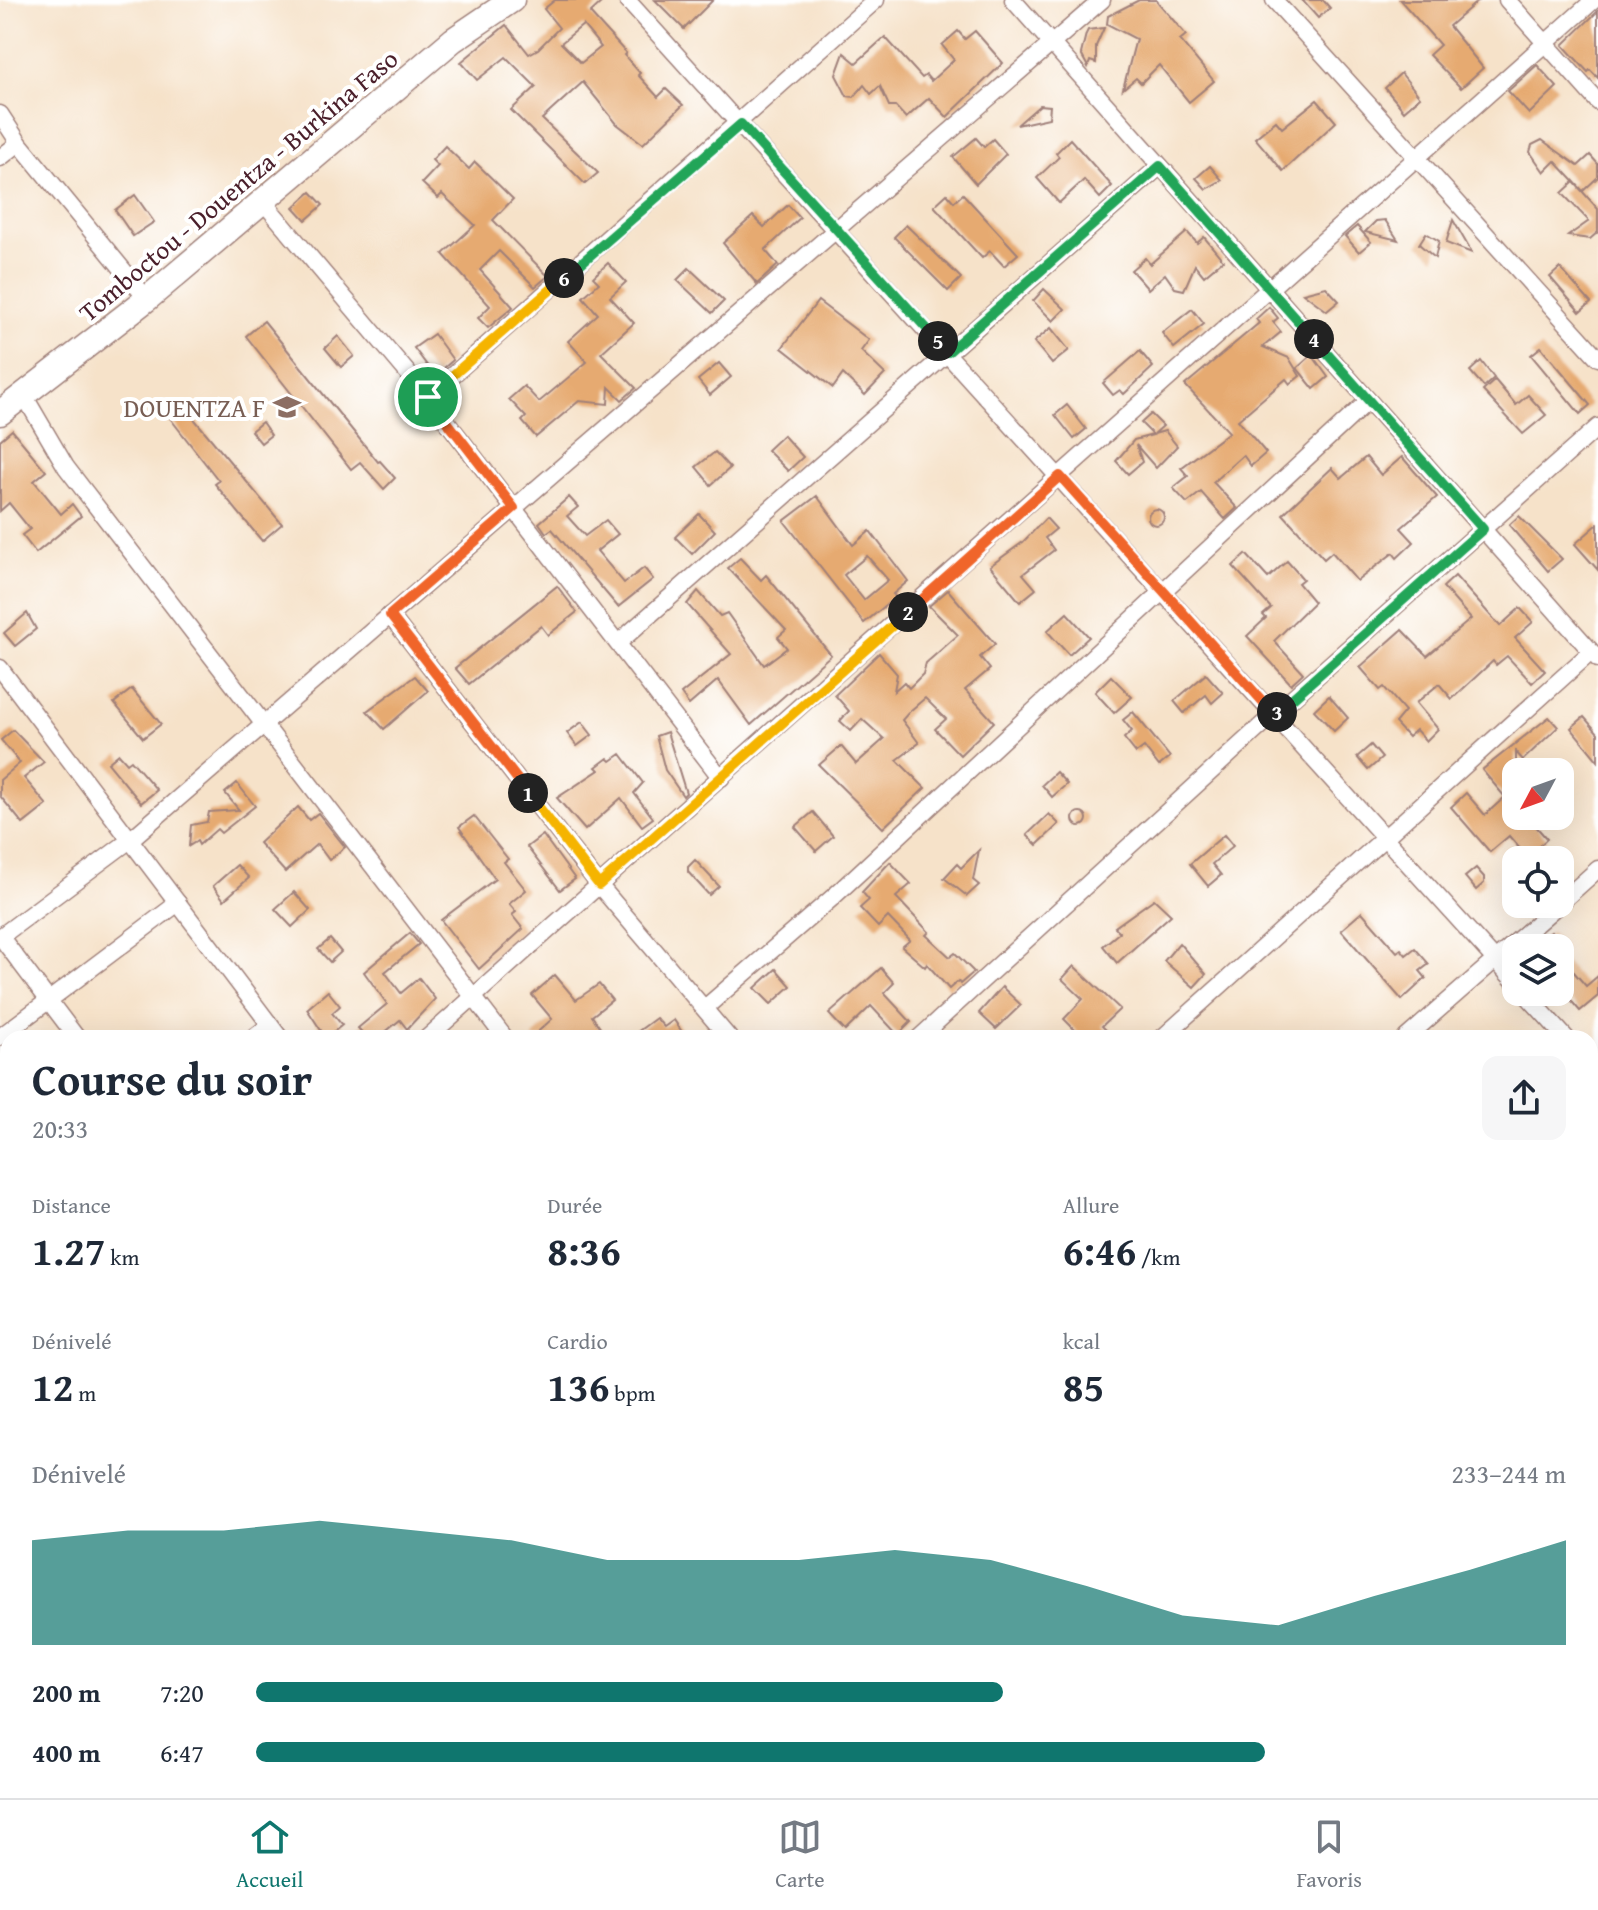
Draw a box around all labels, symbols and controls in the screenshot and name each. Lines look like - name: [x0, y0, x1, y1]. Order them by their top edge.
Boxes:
- street label: Tomboctou - Douentza - Burkina Faso: [70, 39, 406, 331]
- pin: 6: [544, 258, 584, 298]
- text: 6: [558, 262, 570, 294]
- pin: 4: [1294, 319, 1334, 359]
- pin: 5: [918, 321, 958, 361]
- text: 4: [1308, 323, 1320, 355]
- text: 5: [932, 325, 944, 357]
- pin: [394, 363, 462, 431]
- icon: arrive: [406, 375, 450, 419]
- place label: DOUENTZA F: [124, 388, 265, 427]
- school or university icon: DOUENTZA F: [272, 392, 302, 422]
- pin: 2: [888, 592, 928, 632]
- text: 2: [902, 596, 914, 628]
- pin: 3: [1257, 692, 1297, 732]
- text: 3: [1271, 696, 1283, 728]
- north arrow: [1502, 758, 1574, 830]
- map controls: [1502, 758, 1574, 1006]
- pin: 1: [508, 773, 548, 813]
- text: 1: [522, 777, 534, 809]
- button: locate: [1502, 846, 1574, 918]
- button: layers: [1502, 934, 1574, 1006]
- text: Course du soir: [32, 1047, 312, 1111]
- button: share: [1482, 1056, 1566, 1140]
- text: 20:33: [32, 1109, 88, 1148]
- text: Distance: [32, 1189, 111, 1221]
- text: Durée: [547, 1189, 602, 1221]
- text: Allure: [1063, 1189, 1119, 1221]
- text: 1.27: [32, 1221, 105, 1280]
- text: 8:36: [547, 1221, 621, 1280]
- text: 6:46: [1063, 1221, 1136, 1280]
- text: km: [105, 1241, 139, 1273]
- text: /km: [1136, 1241, 1181, 1273]
- text: Dénivelé: [32, 1325, 111, 1357]
- text: Cardio: [547, 1325, 608, 1357]
- text: kcal: [1063, 1325, 1100, 1357]
- text: 12: [32, 1357, 73, 1416]
- text: 136: [547, 1357, 610, 1416]
- text: 85: [1063, 1357, 1104, 1416]
- text: m: [73, 1377, 96, 1409]
- text: bpm: [610, 1377, 656, 1409]
- text: Dénivelé: [32, 1454, 126, 1493]
- text: 233–244 m: [1452, 1454, 1566, 1493]
- text: 200 m: [32, 1673, 100, 1712]
- text: 7:20: [160, 1673, 204, 1712]
- text: 400 m: [32, 1733, 100, 1772]
- text: 6:47: [160, 1733, 204, 1772]
- tab: Accueil: [236, 1815, 303, 1895]
- tab: Carte: [775, 1815, 825, 1895]
- tab: Favoris: [1296, 1815, 1362, 1895]

